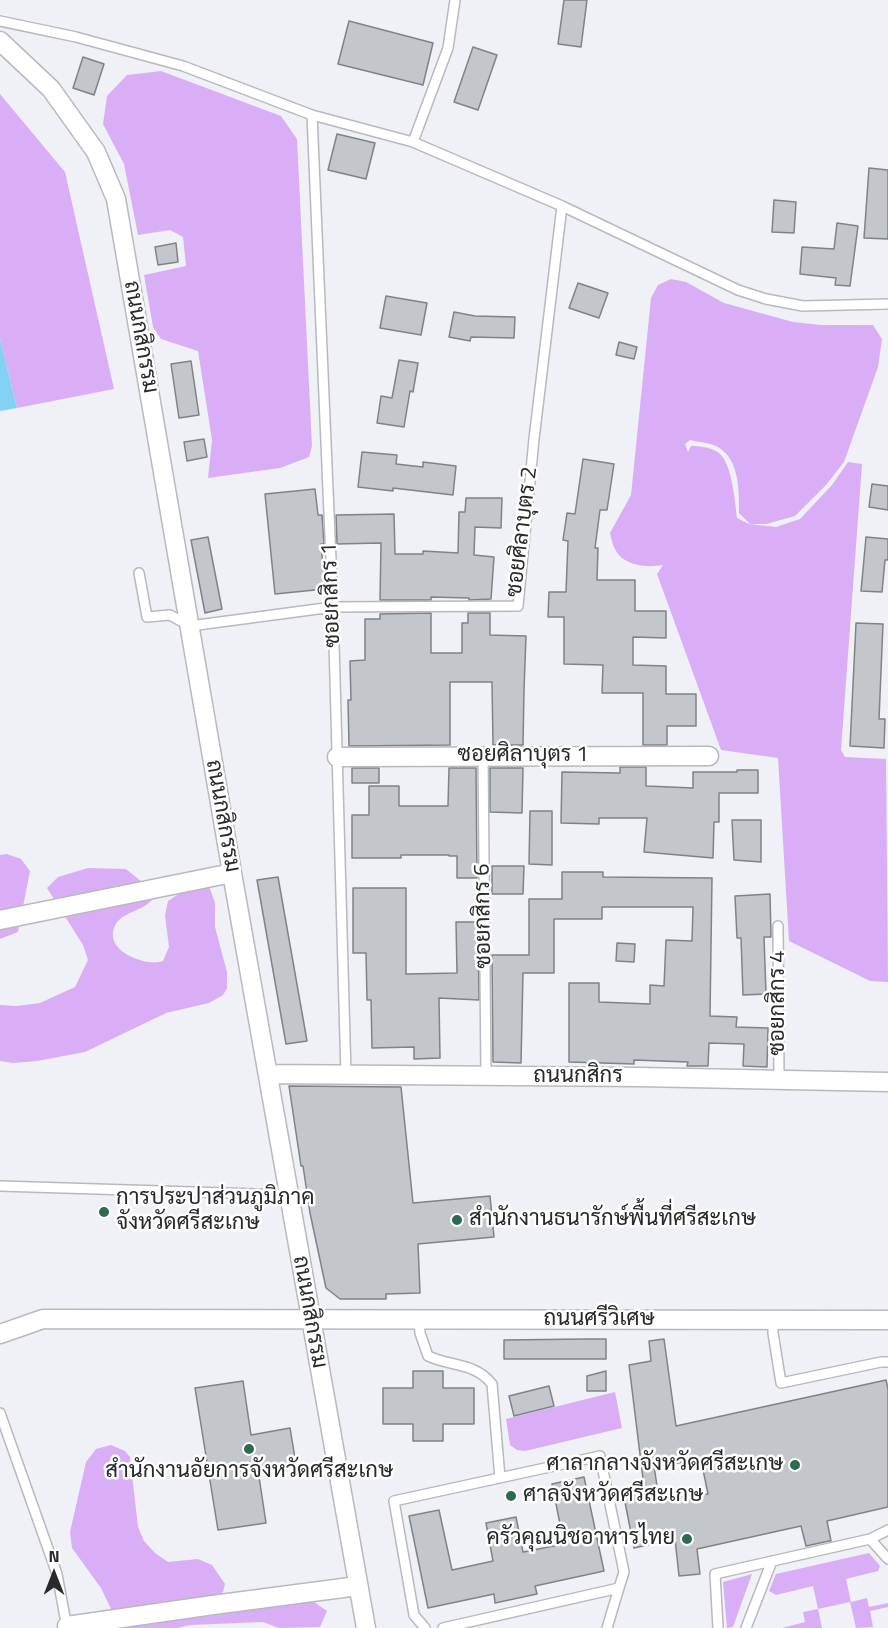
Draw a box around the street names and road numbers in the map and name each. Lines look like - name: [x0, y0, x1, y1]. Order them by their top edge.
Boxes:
- street label: ถนนกสิกรรม: [117, 279, 163, 395]
- street label: ซอยศิลาบุตร 2: [502, 465, 544, 599]
- street label: ซอยกสิกร 1: [317, 542, 347, 648]
- street label: ซอยศิลาบุตร 1: [457, 743, 589, 769]
- street label: ถนนกสิกรรม: [199, 758, 245, 874]
- street label: ซอยกสิกร 6: [470, 863, 498, 969]
- street label: ซอยกสิกร 4: [766, 951, 792, 1055]
- street label: ถนนกสิกร: [533, 1064, 623, 1090]
- street label: ถนนกสิกรรม: [286, 1254, 332, 1370]
- street label: ถนนศรีวิเศษ: [544, 1307, 654, 1333]

